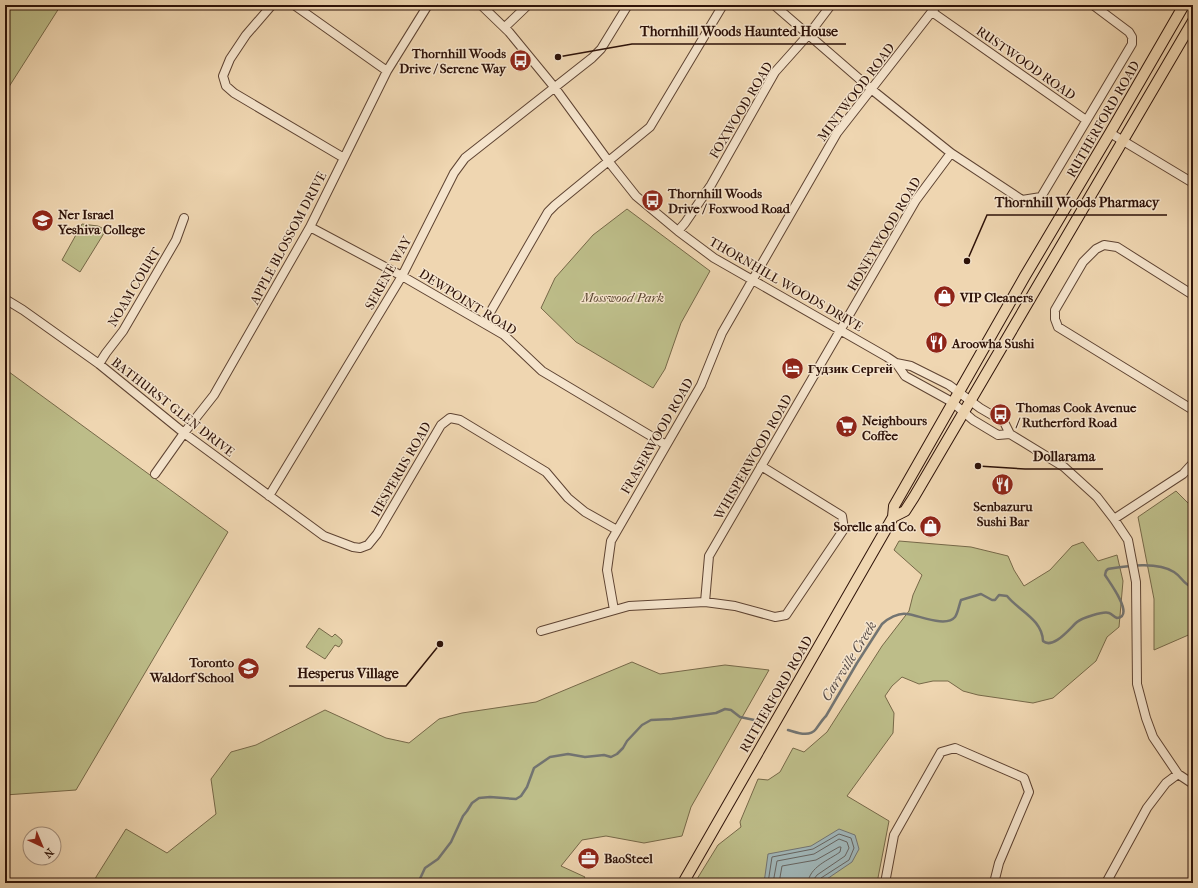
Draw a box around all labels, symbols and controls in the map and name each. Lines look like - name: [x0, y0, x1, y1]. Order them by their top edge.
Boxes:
- callout: Thornhill Woods Haunted House: [632, 18, 846, 44]
- text: Thornhill Woods Haunted House: [639, 23, 838, 40]
- street label: RUSTWOOD ROAD: [973, 23, 1079, 103]
- street label: MINTWOOD ROAD: [814, 40, 898, 144]
- place label: Thornhill Woods Drive / Serene Way: [399, 46, 507, 77]
- bus stop icon: Thornhill Woods Drive / Serene Way: [508, 47, 534, 73]
- street label: RUTHERFORD ROAD: [1063, 58, 1143, 180]
- street label: FOXWOOD ROAD: [706, 59, 776, 161]
- street label: APPLE BLOSSOM DRIVE: [246, 169, 329, 308]
- street label: HONEYWOOD ROAD: [844, 174, 924, 294]
- place label: Thornhill Woods Drive / Foxwood Road: [667, 186, 791, 216]
- bus stop icon: Thornhill Woods Drive / Foxwood Road: [640, 187, 666, 213]
- callout: Thornhill Woods Pharmacy: [987, 189, 1167, 215]
- text: Thornhill Woods Pharmacy: [994, 194, 1161, 211]
- place label: Ner Israel Yeshiva College: [57, 207, 146, 238]
- school or university icon: Ner Israel Yeshiva College: [29, 208, 55, 234]
- street label: SERENE WAY: [362, 233, 415, 312]
- street label: THORNHILL WOODS DRIVE: [706, 234, 866, 334]
- street label: NOAM COURT: [104, 245, 164, 329]
- street label: DEWPOINT ROAD: [416, 266, 520, 338]
- shop icon: VIP Cleaners: [932, 284, 958, 310]
- park label: Mosswood Park: [581, 290, 664, 305]
- place label: VIP Cleaners: [959, 290, 1033, 305]
- restaurant icon: Aroowha Sushi: [924, 330, 950, 356]
- place label: Aroowha Sushi: [951, 336, 1035, 351]
- street label: BATHURST GLEN DRIVE: [109, 354, 237, 460]
- hotel icon: Гудзик Сергей: [780, 355, 806, 381]
- place label: Гудзик Сергей: [808, 361, 893, 376]
- street label: FRASERWOOD ROAD: [618, 375, 696, 497]
- street label: WHISPERWOOD ROAD: [710, 392, 795, 523]
- place label: Thomas Cook Avenue / Rutherford Road: [1015, 400, 1137, 430]
- bus stop icon: Thomas Cook Avenue / Rutherford Road: [987, 401, 1013, 427]
- place label: Neighbours Coffee: [862, 413, 927, 443]
- supermarket icon: Neighbours Coffee: [833, 414, 859, 440]
- street label: HESPERUS ROAD: [368, 419, 434, 519]
- callout: Dollarama: [1025, 443, 1103, 469]
- text: Dollarama: [1033, 448, 1096, 465]
- restaurant icon: Senbazuru Sushi Bar: [990, 471, 1016, 497]
- place label: Senbazuru Sushi Bar: [973, 499, 1033, 529]
- shop icon: Sorelle and Co.: [918, 513, 944, 539]
- place label: Sorelle and Co.: [833, 519, 916, 534]
- water label: Carrville Creek: [818, 618, 880, 704]
- street label: RUTHERFORD ROAD: [736, 633, 816, 755]
- place label: Toronto Waldorf School: [149, 655, 234, 685]
- school or university icon: Toronto Waldorf School: [236, 656, 262, 682]
- callout: Hesperus Village: [289, 660, 406, 686]
- text: Hesperus Village: [297, 665, 399, 682]
- north arrow: [22, 826, 62, 866]
- text: N: [41, 845, 56, 861]
- office icon: BaoSteel: [575, 845, 601, 871]
- place label: BaoSteel: [604, 851, 653, 866]

